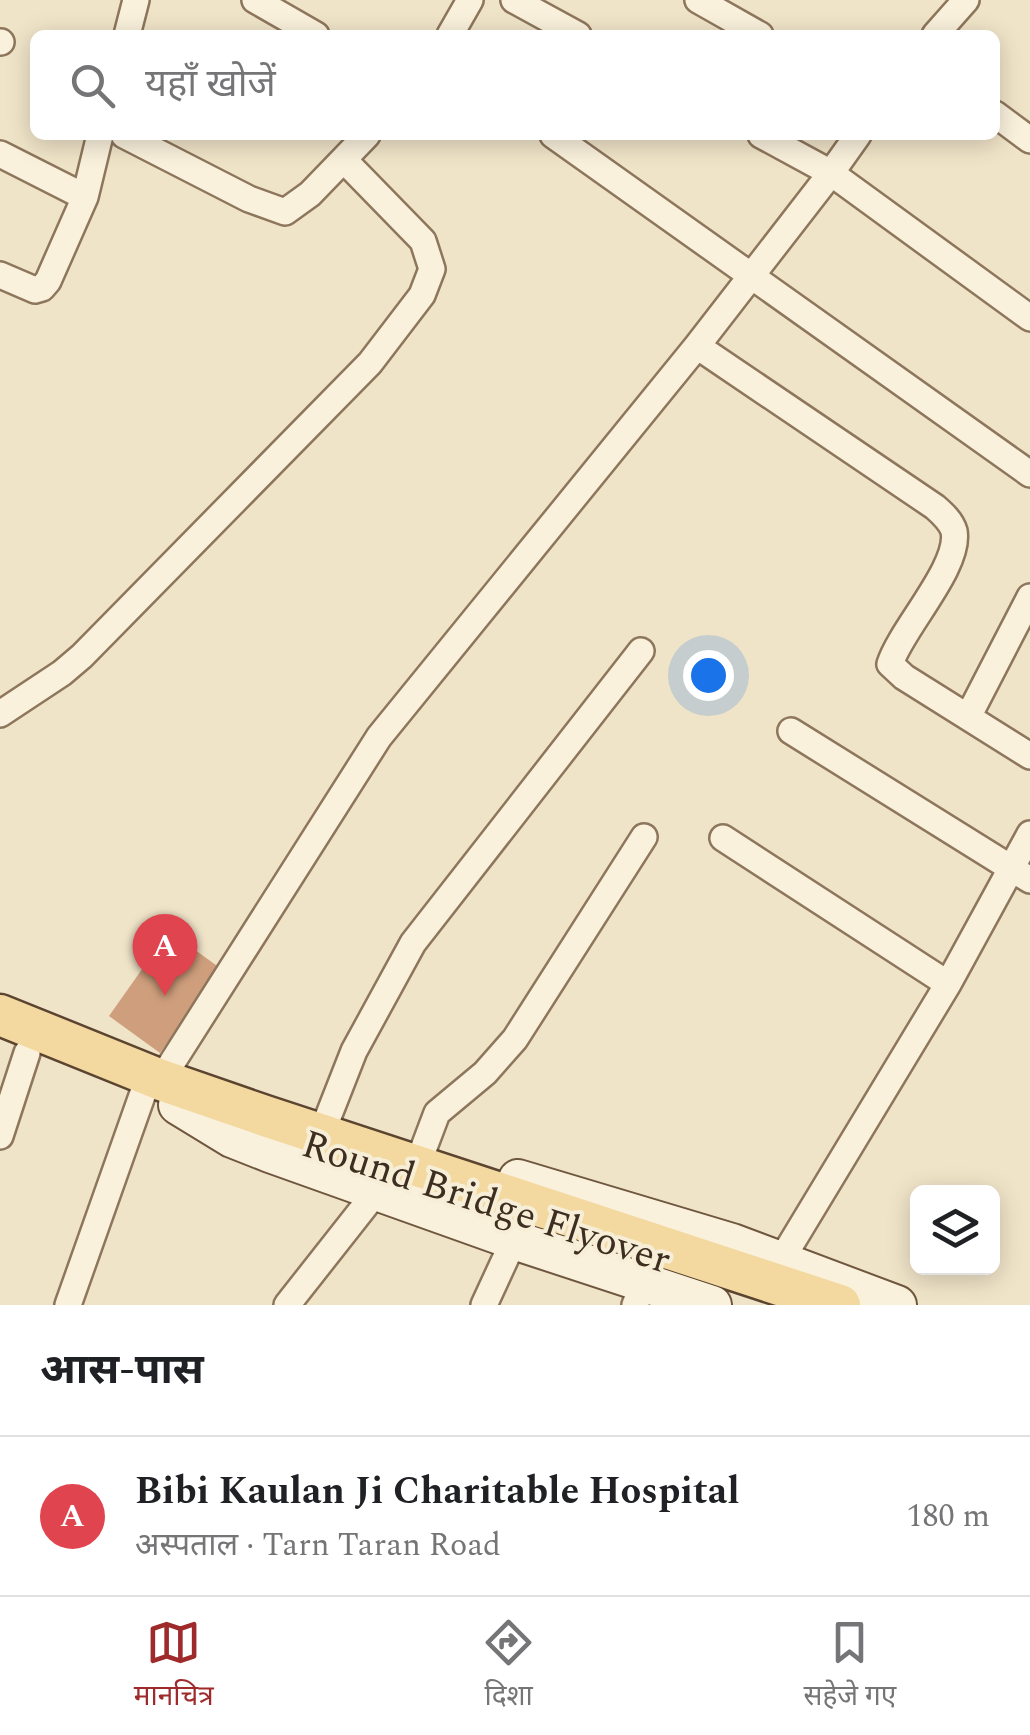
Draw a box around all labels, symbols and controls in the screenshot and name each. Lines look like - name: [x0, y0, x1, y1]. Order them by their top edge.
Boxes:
- search box: [30, 30, 1000, 140]
- text: यहाँ खोजें: [145, 56, 276, 114]
- icon: search: [65, 58, 120, 113]
- your location: [683, 650, 734, 701]
- pin: A: [132, 914, 198, 996]
- street label: Round Bridge Flyover: [294, 1115, 678, 1291]
- map controls: [910, 1185, 1000, 1275]
- button: layers: [910, 1185, 1000, 1275]
- text: आस-पास: [40, 1339, 204, 1402]
- text: Bibi Kaulan Ji Charitable Hospital: [135, 1463, 740, 1521]
- text: A: [60, 1492, 85, 1541]
- text: 180 m: [906, 1492, 990, 1541]
- text: अस्पताल · Tarn Taran Road: [135, 1521, 501, 1570]
- tab: मानचित्र: [134, 1615, 214, 1718]
- tab: दिशा: [481, 1615, 536, 1718]
- tab: सहेजे गए: [803, 1615, 896, 1718]

